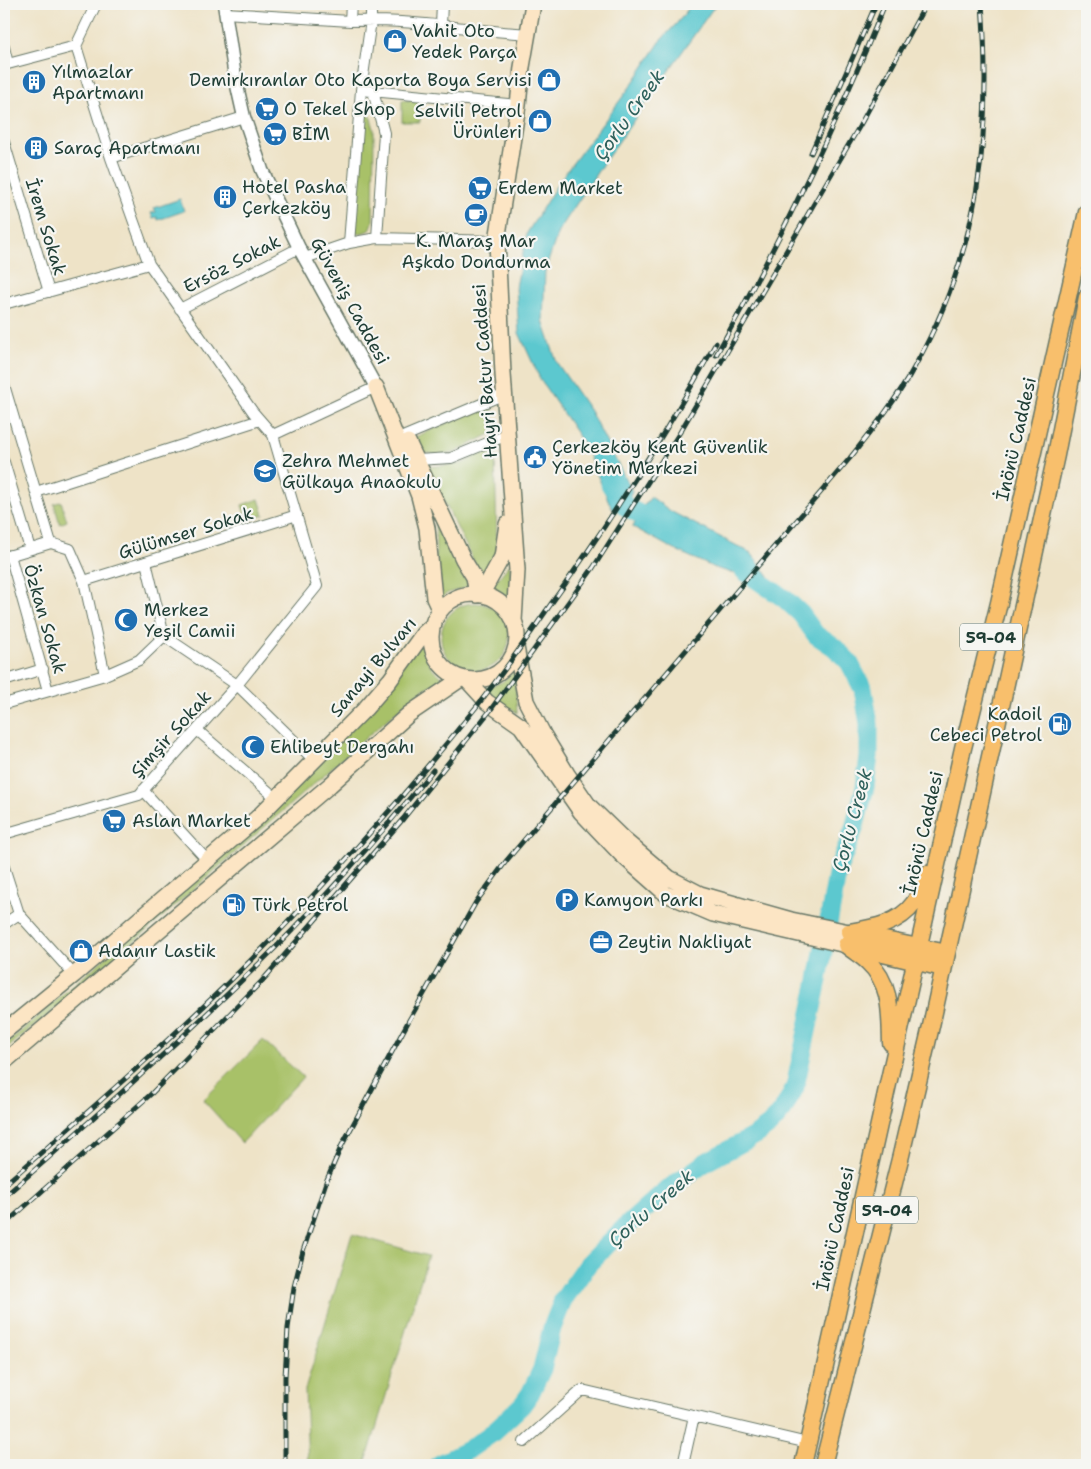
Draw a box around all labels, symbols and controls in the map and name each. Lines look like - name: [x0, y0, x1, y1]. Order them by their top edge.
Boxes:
- place label: Vahit Oto Yedek Parça: [412, 19, 517, 64]
- shop icon: Vahit Oto Yedek Parça: [382, 28, 408, 54]
- place label: Yılmazlar Apartmanı: [52, 60, 144, 105]
- water label: Çorlu Creek: [588, 65, 670, 165]
- shop icon: Demirkıranlar Oto Kaporta Boya Servisi: [536, 67, 562, 93]
- place label: Demirkıranlar Oto Kaporta Boya Servisi: [189, 68, 532, 92]
- building icon: Yılmazlar Apartmanı: [21, 69, 47, 95]
- supermarket icon: O Tekel Shop: [254, 96, 280, 122]
- place label: O Tekel Shop: [284, 97, 395, 121]
- place label: Selvili Petrol Ürünleri: [415, 99, 523, 144]
- shop icon: Selvili Petrol Ürünleri: [527, 108, 553, 134]
- supermarket icon: BİM: [262, 121, 288, 147]
- place label: BİM: [292, 122, 330, 146]
- building icon: Saraç Apartmanı: [23, 135, 49, 161]
- place label: Saraç Apartmanı: [54, 136, 201, 160]
- place label: Hotel Pasha Çerkezköy: [242, 175, 346, 220]
- supermarket icon: Erdem Market: [467, 175, 493, 201]
- street label: İrem Sokak: [20, 176, 72, 278]
- place label: Erdem Market: [498, 176, 623, 200]
- building icon: Hotel Pasha Çerkezköy: [212, 184, 238, 210]
- cafe icon: K. Maraş Mar Aşkdo Dondurma: [463, 202, 489, 228]
- street label: Ersöz Sokak: [179, 229, 285, 299]
- place label: K. Maraş Mar Aşkdo Dondurma: [401, 229, 551, 274]
- street label: Güveniş Caddesi: [305, 233, 395, 369]
- street label: Hayri Batur Caddesi: [467, 283, 503, 459]
- street label: İnönü Caddesi: [990, 375, 1042, 503]
- place label: Çerkezköy Kent Güvenlik Yönetim Merkezi: [552, 435, 768, 480]
- public building icon: Çerkezköy Kent Güvenlik Yönetim Merkezi: [522, 444, 548, 470]
- place label: Zehra Mehmet Gülkaya Anaokulu: [282, 449, 442, 494]
- school or university icon: Zehra Mehmet Gülkaya Anaokulu: [252, 458, 278, 484]
- street label: Gülümser Sokak: [116, 501, 256, 565]
- street label: Özkan Sokak: [18, 561, 72, 677]
- place label: Merkez Yeşil Camii: [144, 598, 236, 643]
- mosque icon: Merkez Yeşil Camii: [113, 607, 139, 633]
- street label: Sanayi Bulvarı: [324, 612, 422, 722]
- road number: 59-04: [960, 624, 1022, 650]
- street label: Şimşir Sokak: [125, 685, 217, 783]
- place label: Kadoil Cebeci Petrol: [930, 702, 1043, 747]
- fuel station icon: Kadoil Cebeci Petrol: [1047, 711, 1073, 737]
- mosque icon: Ehlibeyt Dergahı: [240, 734, 266, 760]
- place label: Ehlibeyt Dergahı: [270, 735, 414, 759]
- water label: Çorlu Creek: [826, 766, 878, 874]
- street label: İnönü Caddesi: [897, 769, 949, 897]
- supermarket icon: Aslan Market: [101, 808, 127, 834]
- place label: Aslan Market: [132, 809, 251, 833]
- parking icon: Kamyon Parkı: [554, 887, 580, 913]
- place label: Kamyon Parkı: [584, 888, 703, 912]
- fuel station icon: Türk Petrol: [221, 892, 247, 918]
- place label: Türk Petrol: [252, 893, 349, 917]
- office icon: Zeytin Nakliyat: [588, 929, 614, 955]
- place label: Zeytin Nakliyat: [618, 930, 752, 954]
- shop icon: Adanır Lastik: [68, 938, 94, 964]
- place label: Adanır Lastik: [98, 939, 216, 963]
- water label: Çorlu Creek: [603, 1164, 699, 1252]
- street label: İnönü Caddesi: [810, 1165, 860, 1293]
- road number: 59-04: [856, 1196, 918, 1224]

